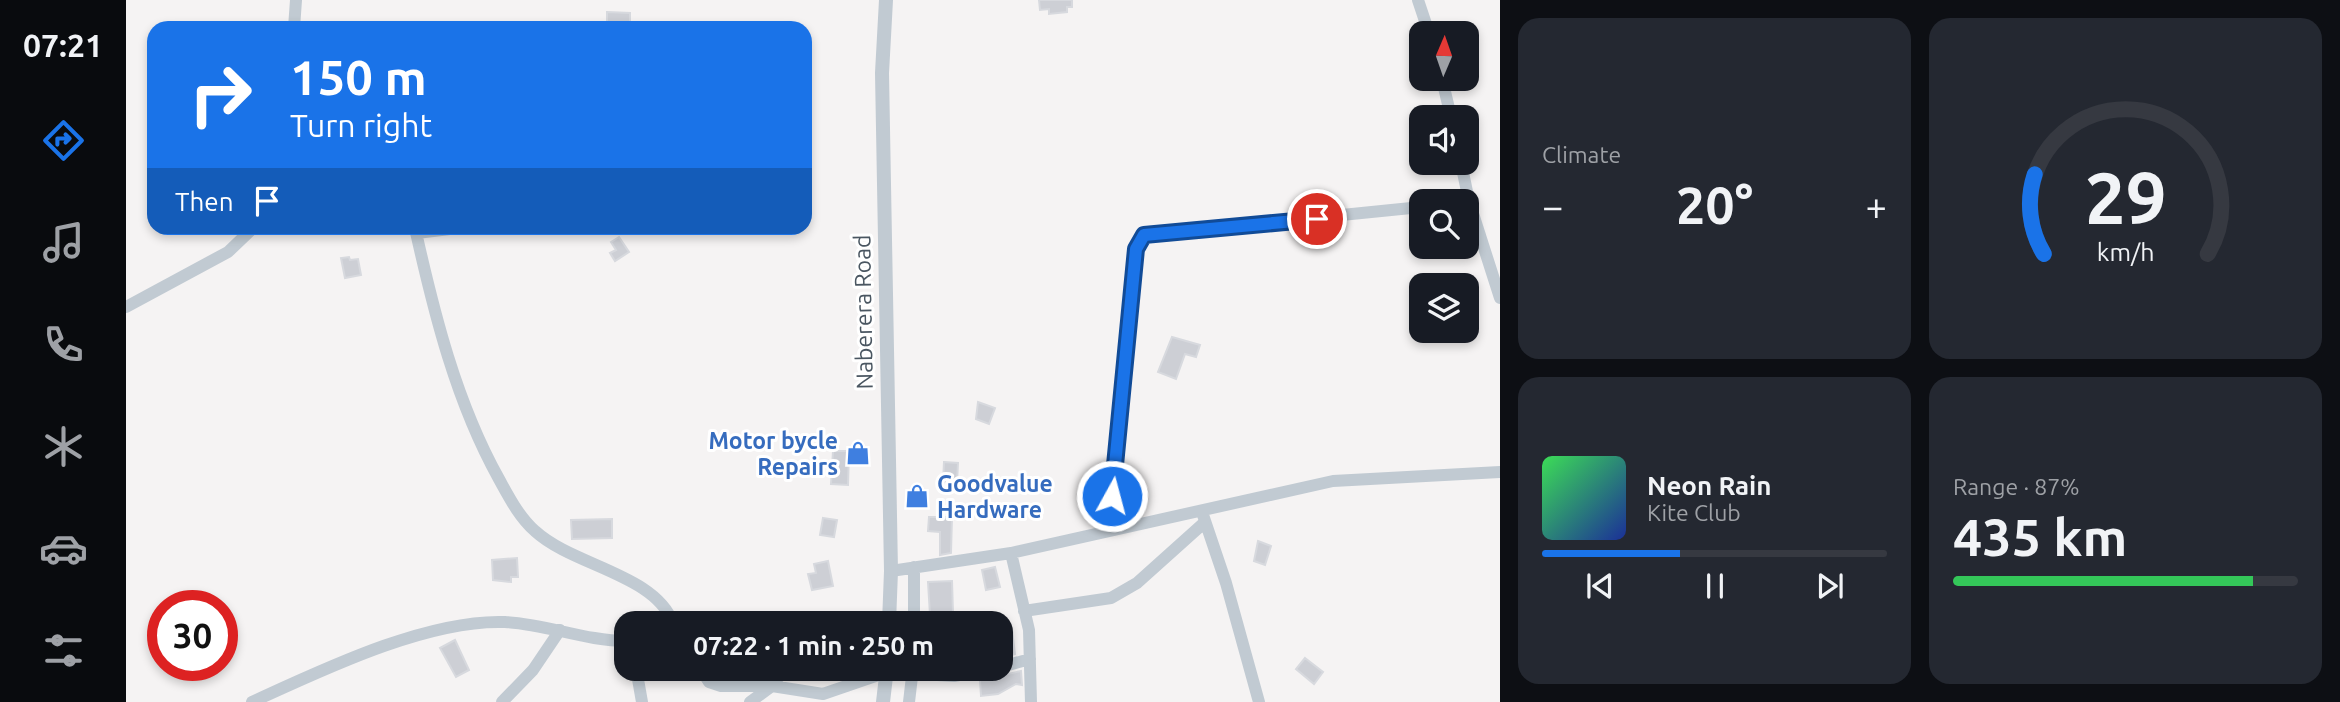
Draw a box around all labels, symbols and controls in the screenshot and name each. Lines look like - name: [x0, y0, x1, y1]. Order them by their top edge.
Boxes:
- north arrow: [1409, 21, 1479, 91]
- map controls: [1409, 21, 1479, 343]
- text: 07:21: [23, 27, 103, 63]
- icon: right: [175, 49, 266, 140]
- text: 150 m: [290, 49, 427, 104]
- button: sound: [1409, 105, 1479, 175]
- text: Turn right: [290, 107, 432, 143]
- icon: directions: [39, 116, 88, 165]
- text: Climate: [1542, 142, 1621, 167]
- text: 29: [2084, 157, 2167, 239]
- text: 20°: [1676, 176, 1753, 234]
- icon: arrive: [248, 182, 286, 220]
- text: −: [1542, 185, 1563, 227]
- text: +: [1866, 185, 1887, 227]
- text: Then: [175, 187, 234, 216]
- pin: [1287, 189, 1347, 249]
- button: search: [1409, 189, 1479, 259]
- icon: arrive: [1298, 200, 1336, 238]
- icon: music: [39, 218, 88, 267]
- street label: Naberera Road: [849, 234, 877, 390]
- text: km/h: [2097, 238, 2154, 266]
- button: layers: [1409, 273, 1479, 343]
- icon: phone: [39, 320, 88, 369]
- icon: climate: [39, 422, 88, 471]
- place label: Motor bycle Repairs: [708, 428, 838, 479]
- shop icon: Motor bycle Repairs: [844, 439, 872, 467]
- position arrow: [1075, 459, 1149, 533]
- place label: Goodvalue Hardware: [937, 471, 1053, 522]
- text: Neon Rain: [1647, 471, 1772, 500]
- text: Range · 87%: [1953, 474, 2080, 499]
- shop icon: Goodvalue Hardware: [903, 482, 931, 510]
- text: Kite Club: [1647, 500, 1741, 525]
- text: 435 km: [1953, 508, 2127, 566]
- icon: car: [39, 524, 88, 573]
- icon: previous: [1581, 567, 1619, 605]
- icon: pause: [1696, 567, 1734, 605]
- icon: next: [1811, 567, 1849, 605]
- speed limit sign: 30: [147, 590, 238, 681]
- icon: filters: [39, 626, 88, 675]
- text: 07:22 · 1 min · 250 m: [693, 631, 934, 660]

